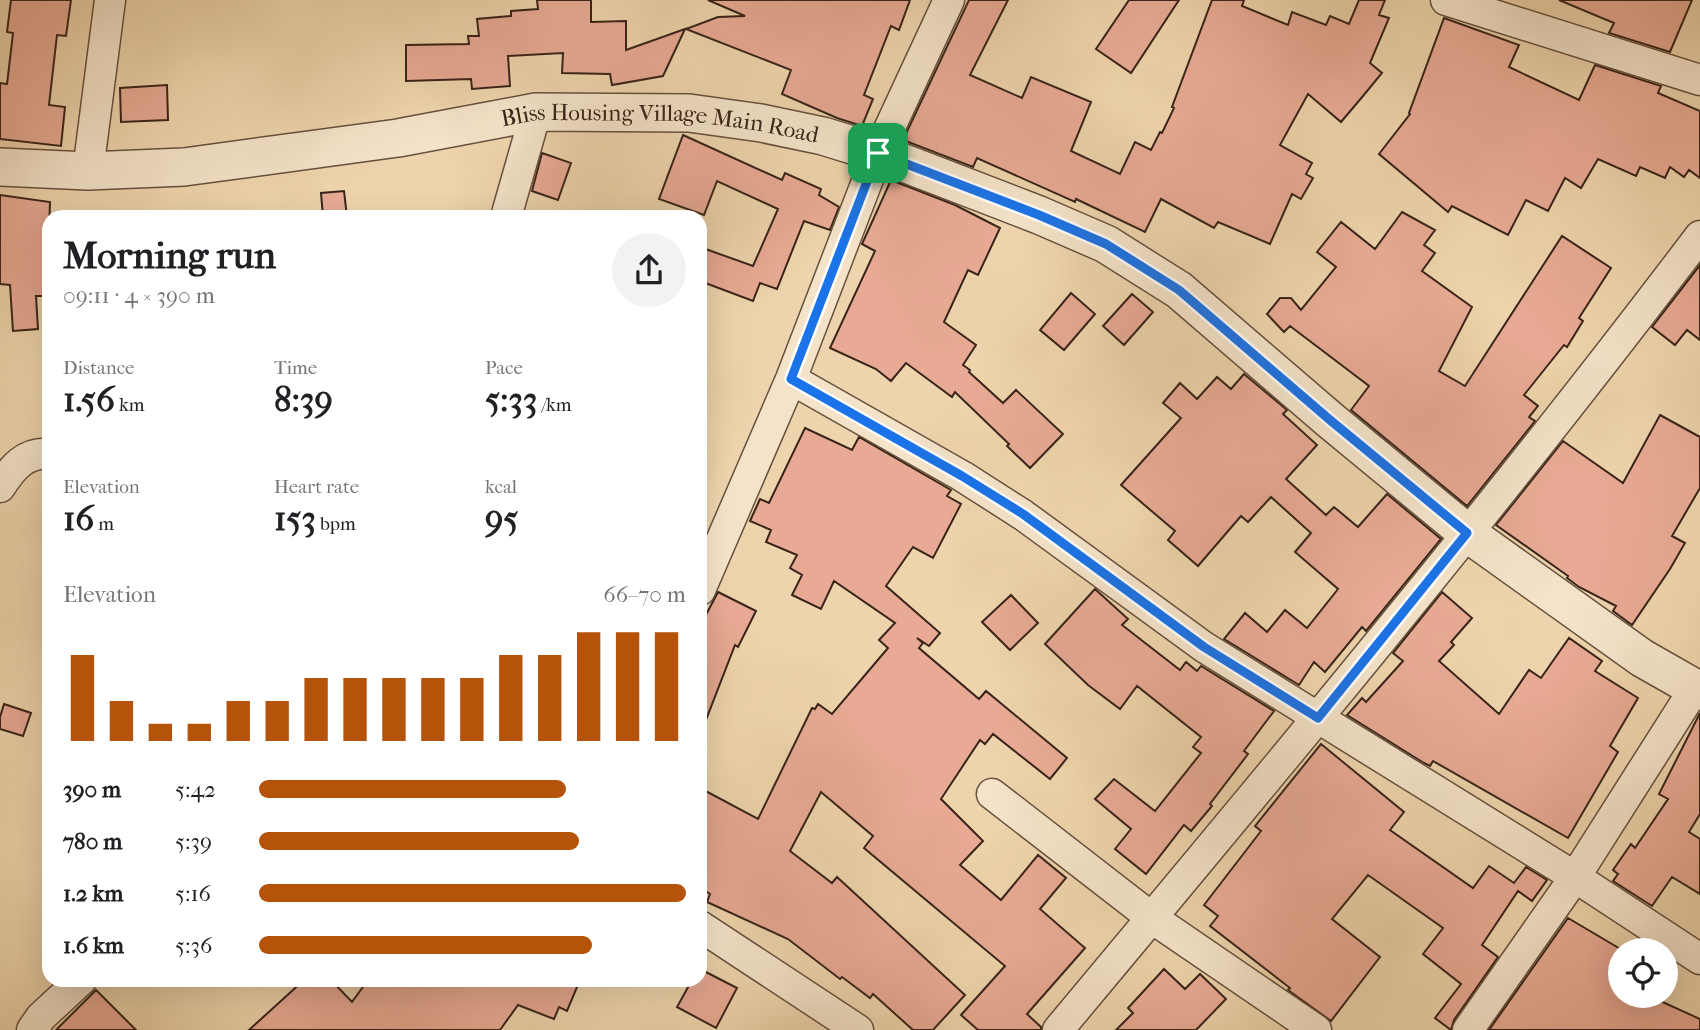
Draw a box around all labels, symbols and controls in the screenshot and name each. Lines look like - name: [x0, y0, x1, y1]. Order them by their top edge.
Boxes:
- street label: Bliss Housing Village Main Road: [498, 99, 822, 148]
- pin: [848, 123, 908, 183]
- icon: arrive: [859, 134, 897, 172]
- text: Morning run: [63, 233, 276, 278]
- button: share: [612, 233, 686, 307]
- text: 09:11 · 4 × 390 m: [63, 282, 215, 309]
- text: Distance: [63, 357, 134, 379]
- text: Time: [274, 357, 317, 379]
- text: Pace: [485, 357, 523, 379]
- text: 1.56: [63, 379, 115, 420]
- text: 8:39: [274, 379, 333, 420]
- text: 5:33: [485, 379, 537, 420]
- text: km: [115, 394, 145, 416]
- text: /km: [537, 394, 572, 416]
- text: Elevation: [63, 476, 140, 498]
- text: Heart rate: [274, 476, 359, 498]
- text: kcal: [485, 476, 517, 498]
- text: 16: [63, 498, 94, 539]
- text: 153: [274, 498, 316, 539]
- text: 95: [485, 498, 518, 539]
- text: m: [94, 513, 114, 535]
- text: bpm: [316, 513, 356, 535]
- text: Elevation: [63, 581, 156, 608]
- text: 66–70 m: [603, 581, 686, 608]
- text: 390 m: [63, 776, 121, 803]
- text: 5:42: [175, 776, 216, 803]
- text: 780 m: [63, 828, 122, 855]
- text: 5:39: [175, 828, 212, 855]
- text: 1.2 km: [63, 880, 123, 907]
- text: 5:16: [175, 880, 211, 907]
- text: 1.6 km: [63, 932, 124, 959]
- text: 5:36: [175, 932, 212, 959]
- map controls: [1608, 938, 1678, 1008]
- button: locate: [1608, 938, 1678, 1008]

